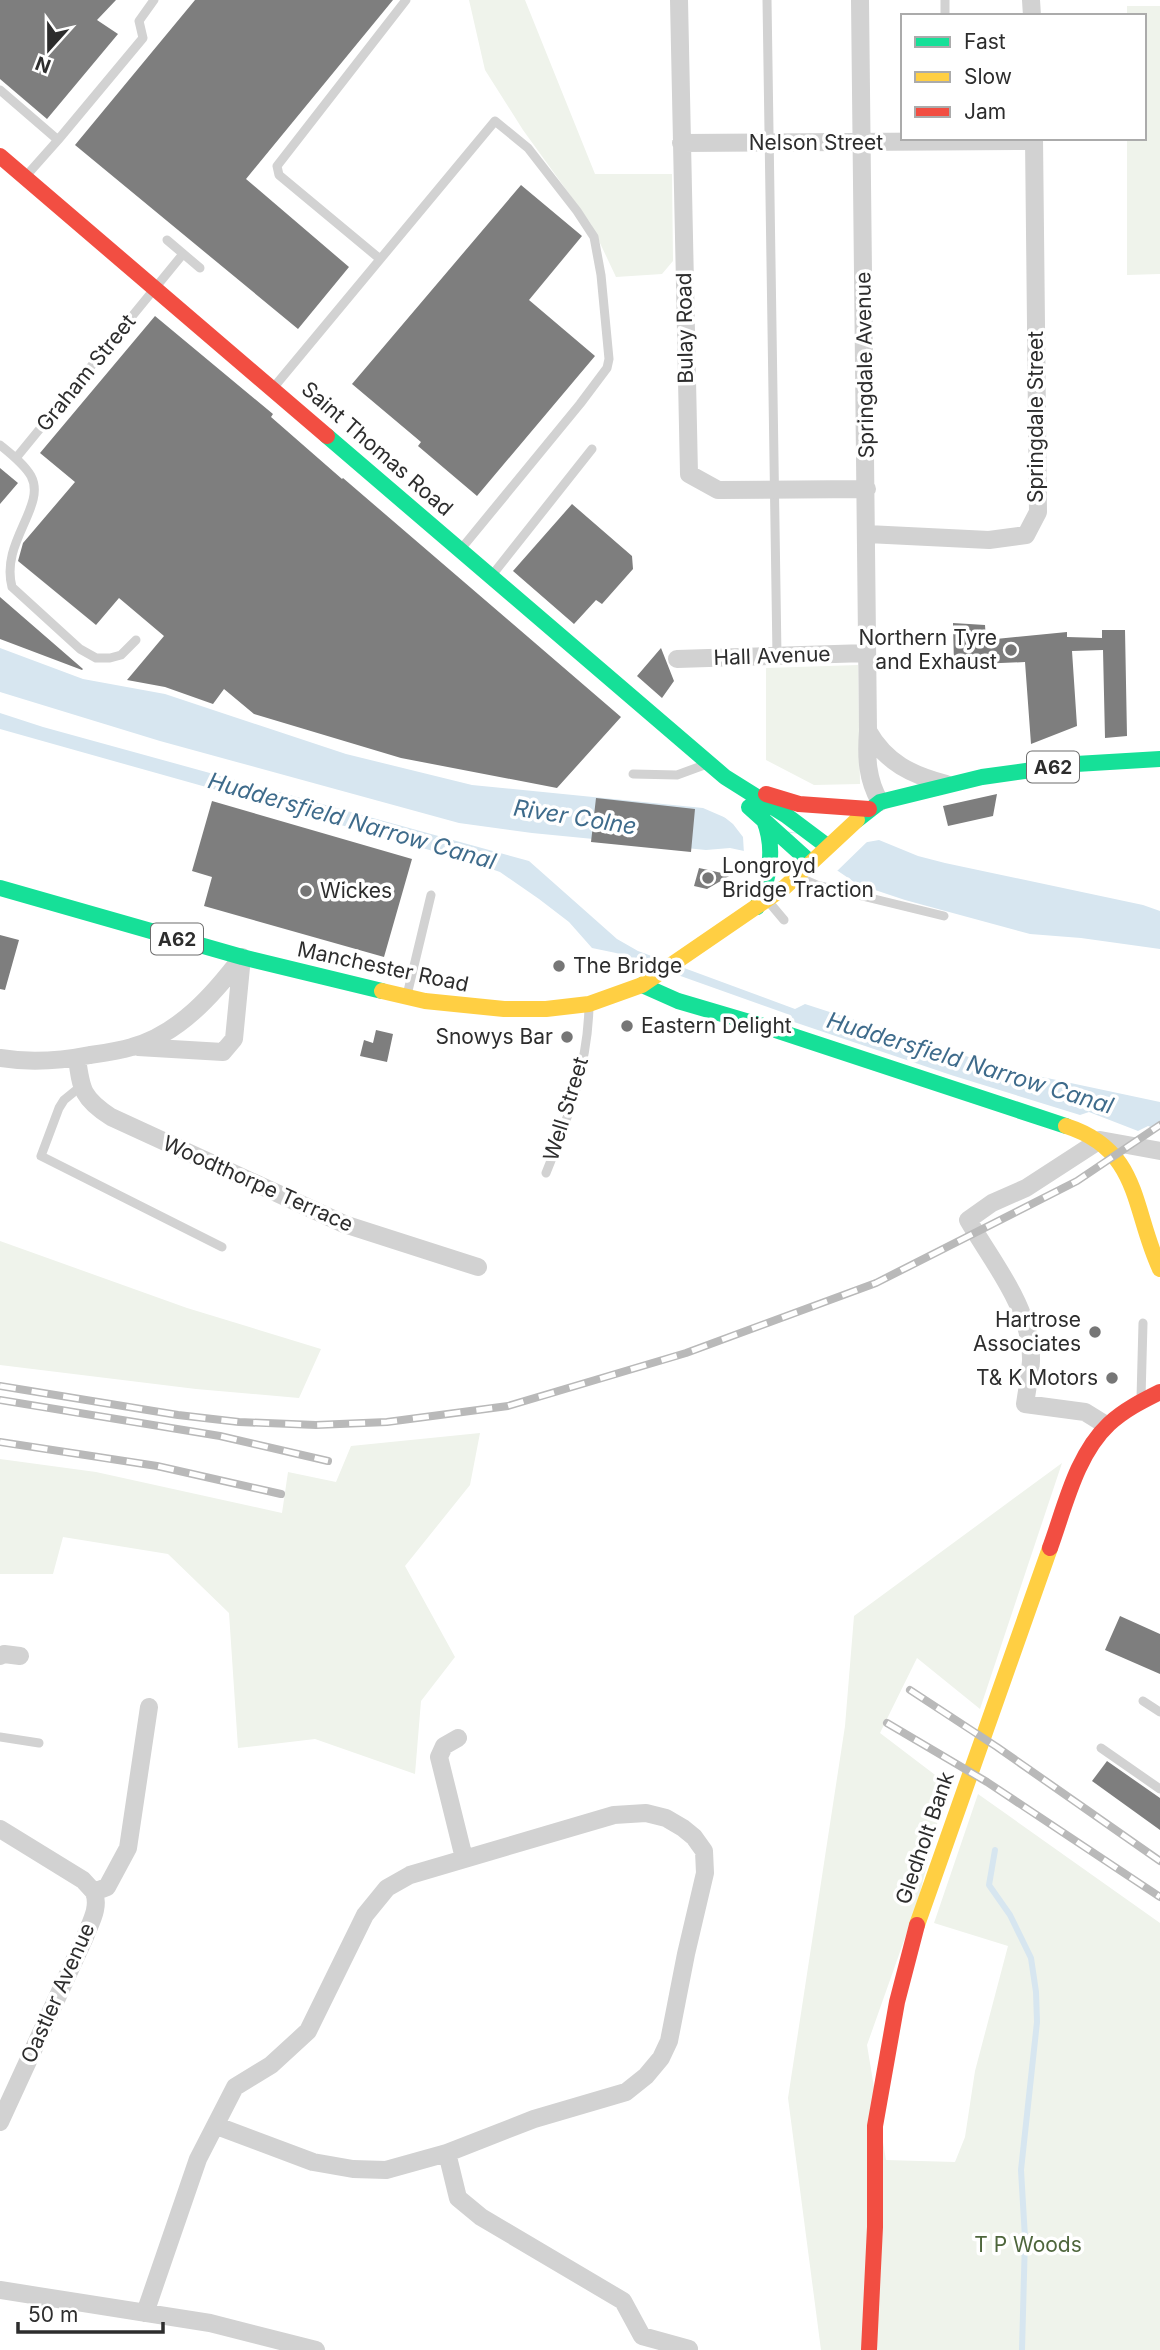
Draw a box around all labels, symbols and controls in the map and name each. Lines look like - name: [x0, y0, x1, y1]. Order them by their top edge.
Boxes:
- north arrow: [14, 14, 84, 84]
- legend: [901, 14, 1146, 140]
- text: Fast: [964, 29, 1006, 54]
- text: N: [32, 51, 54, 78]
- text: Slow: [964, 64, 1012, 89]
- text: Jam: [964, 99, 1006, 124]
- street label: Nelson Street: [749, 130, 883, 155]
- street label: Bulay Road: [671, 272, 698, 384]
- street label: Springdale Avenue: [850, 272, 879, 459]
- street label: Graham Street: [31, 309, 140, 436]
- street label: Springdale Street: [1023, 331, 1048, 503]
- street label: Saint Thomas Road: [297, 376, 458, 521]
- place label: Northern Tyre and Exhaust: [858, 625, 997, 674]
- street label: Hall Avenue: [713, 641, 831, 670]
- marker: Northern Tyre and Exhaust: [1003, 642, 1019, 658]
- road number: A62: [1027, 752, 1079, 782]
- water label: Huddersfield Narrow Canal: [205, 766, 500, 876]
- water label: River Colne: [511, 793, 639, 841]
- place label: Longroyd Bridge Traction: [722, 853, 874, 902]
- marker: Longroyd Bridge Traction: [700, 870, 716, 886]
- place label: Wickes: [320, 878, 392, 903]
- marker: Wickes: [298, 883, 314, 899]
- road number: A62: [151, 923, 203, 954]
- street label: Manchester Road: [295, 936, 471, 997]
- place label: The Bridge: [573, 953, 682, 978]
- marker: The Bridge: [551, 958, 567, 974]
- water label: Huddersfield Narrow Canal: [823, 1006, 1117, 1120]
- place label: Eastern Delight: [641, 1013, 792, 1038]
- marker: Eastern Delight: [619, 1018, 635, 1034]
- place label: Snowys Bar: [435, 1024, 553, 1049]
- marker: Snowys Bar: [559, 1029, 575, 1045]
- street label: Well Street: [538, 1054, 593, 1164]
- street label: Woodthorpe Terrace: [159, 1130, 357, 1237]
- place label: Hartrose Associates: [973, 1307, 1081, 1356]
- marker: Hartrose Associates: [1087, 1324, 1103, 1340]
- place label: T& K Motors: [976, 1365, 1098, 1390]
- marker: T& K Motors: [1104, 1370, 1120, 1386]
- street label: Gledholt Bank: [890, 1768, 959, 1907]
- street label: Oastler Avenue: [15, 1919, 100, 2067]
- park label: T P Woods: [974, 2232, 1082, 2257]
- scale bar: [18, 2290, 163, 2334]
- text: 50 m: [28, 2302, 78, 2327]

